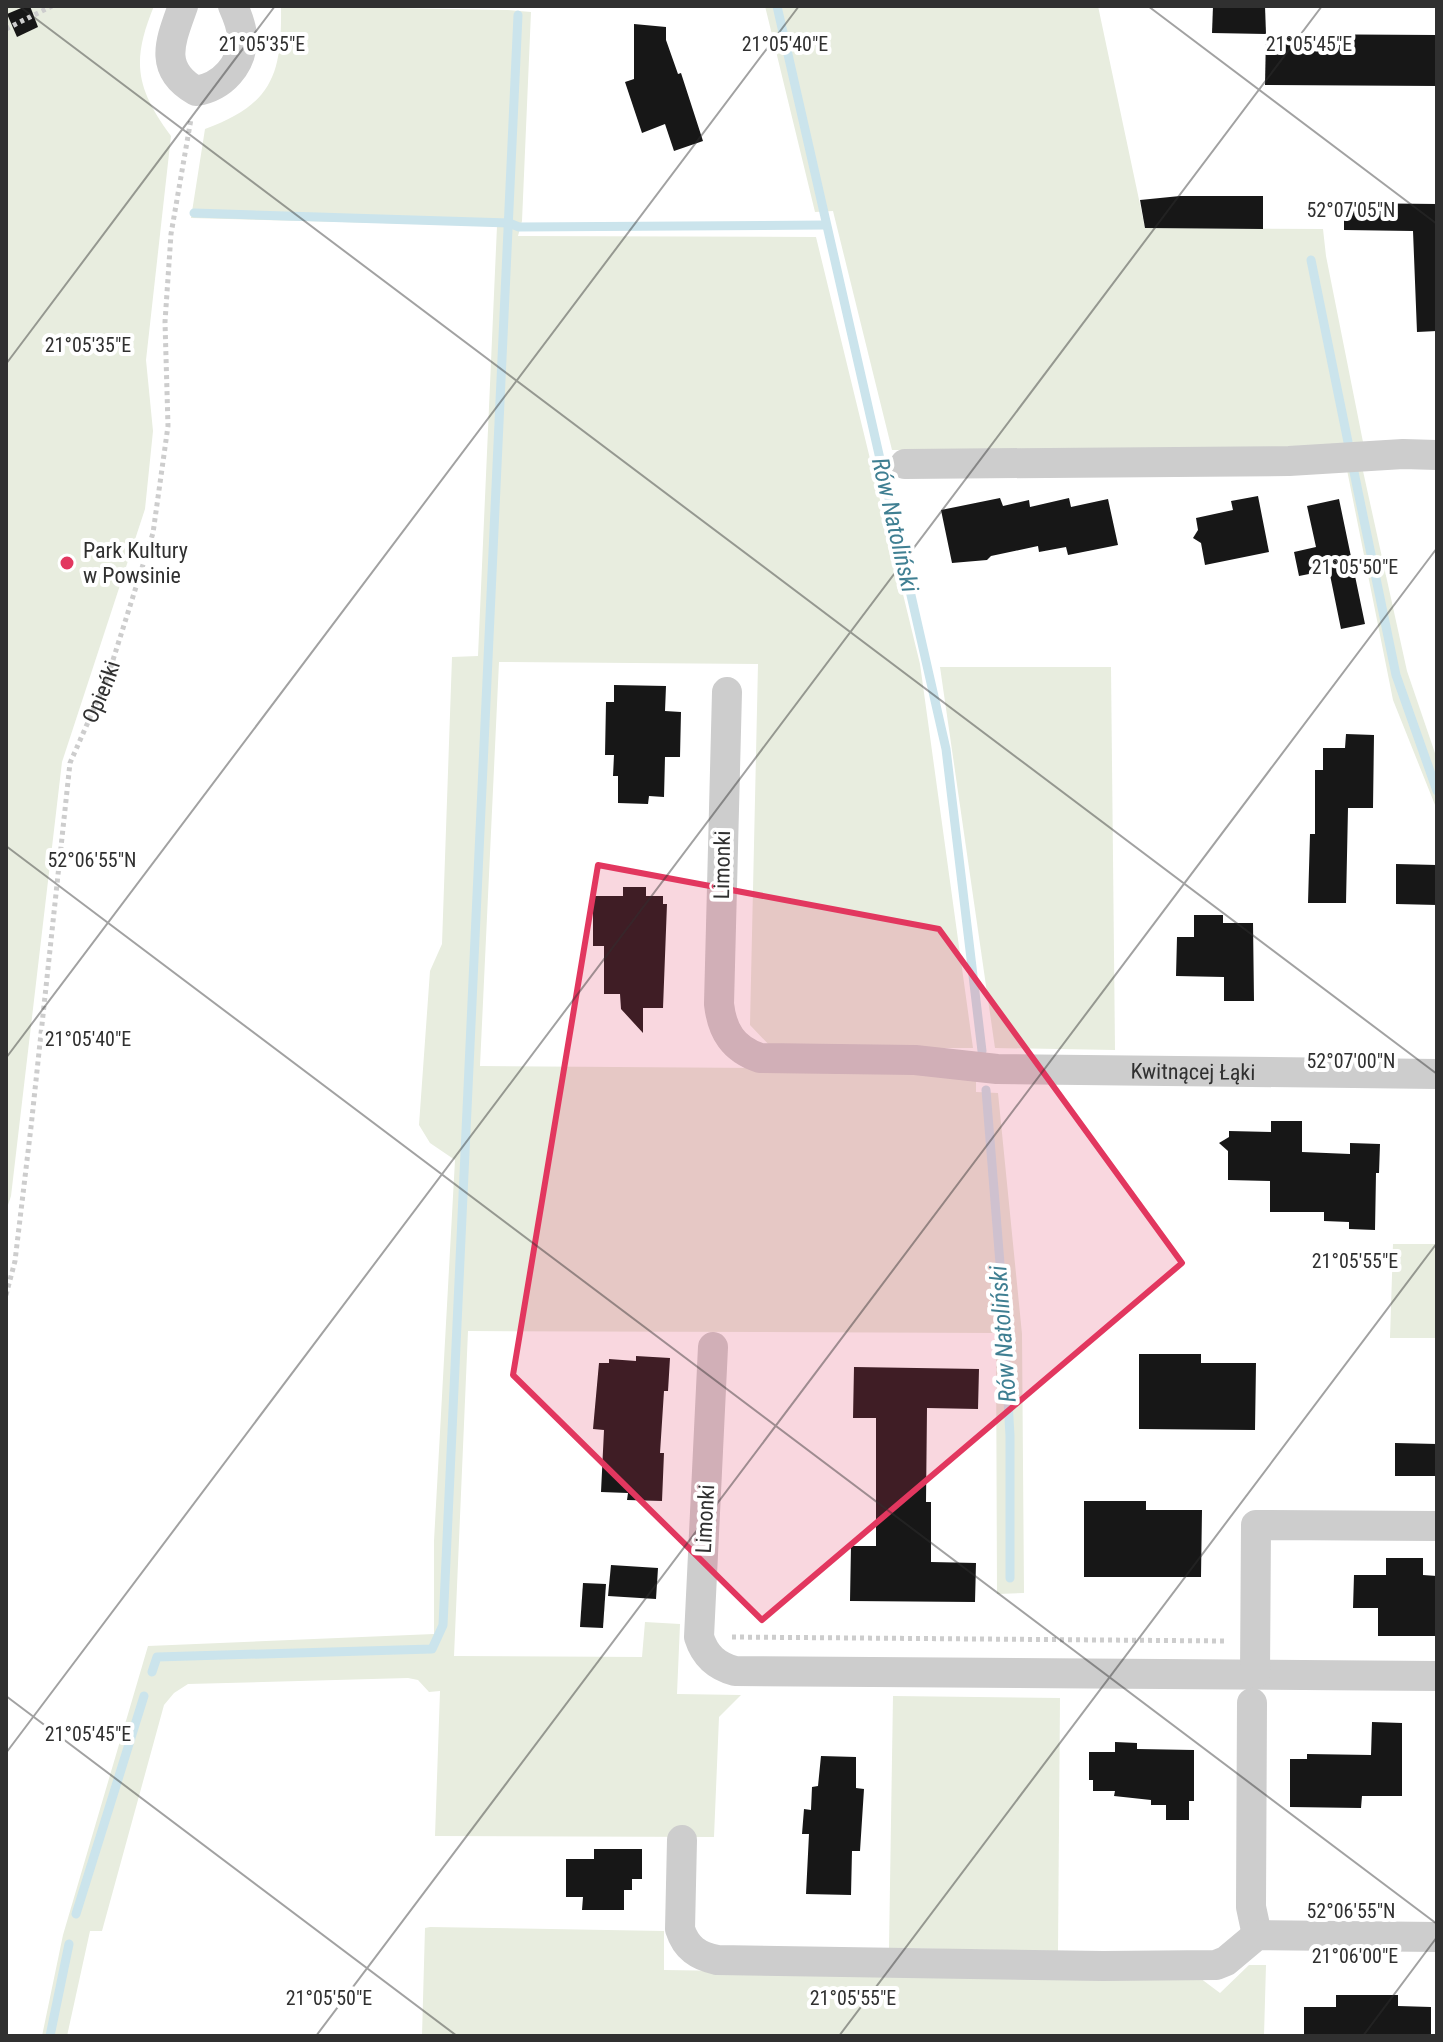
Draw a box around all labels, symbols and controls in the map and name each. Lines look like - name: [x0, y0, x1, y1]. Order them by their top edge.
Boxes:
- text: 21°05'35"E: [219, 32, 305, 56]
- text: 21°05'40"E: [742, 32, 828, 56]
- text: 21°05'45"E: [1266, 32, 1352, 56]
- text: 52°07'05"N: [1306, 198, 1396, 222]
- text: 21°05'35"E: [45, 333, 131, 357]
- water label: Rów Natoliński: [866, 455, 924, 596]
- place label: Park Kultury w Powsinie: [83, 538, 188, 588]
- marker: Park Kultury w Powsinie: [58, 554, 76, 572]
- text: 21°05'50"E: [1312, 555, 1398, 579]
- street label: Opieńki: [77, 658, 124, 727]
- street label: Limonki: [709, 830, 735, 900]
- text: 52°06'55"N: [47, 848, 137, 872]
- text: 21°05'40"E: [45, 1027, 131, 1051]
- text: 52°07'00"N: [1306, 1049, 1396, 1073]
- street label: Kwitnącej Łąki: [1130, 1058, 1256, 1084]
- text: 21°05'55"E: [1312, 1249, 1398, 1273]
- water label: Rów Natoliński: [984, 1264, 1022, 1403]
- street label: Limonki: [691, 1484, 719, 1554]
- text: 21°05'45"E: [45, 1722, 131, 1746]
- text: 52°06'55"N: [1306, 1899, 1396, 1923]
- text: 21°06'00"E: [1312, 1944, 1398, 1968]
- text: 21°05'50"E: [286, 1986, 372, 2010]
- text: 21°05'55"E: [810, 1986, 896, 2010]

